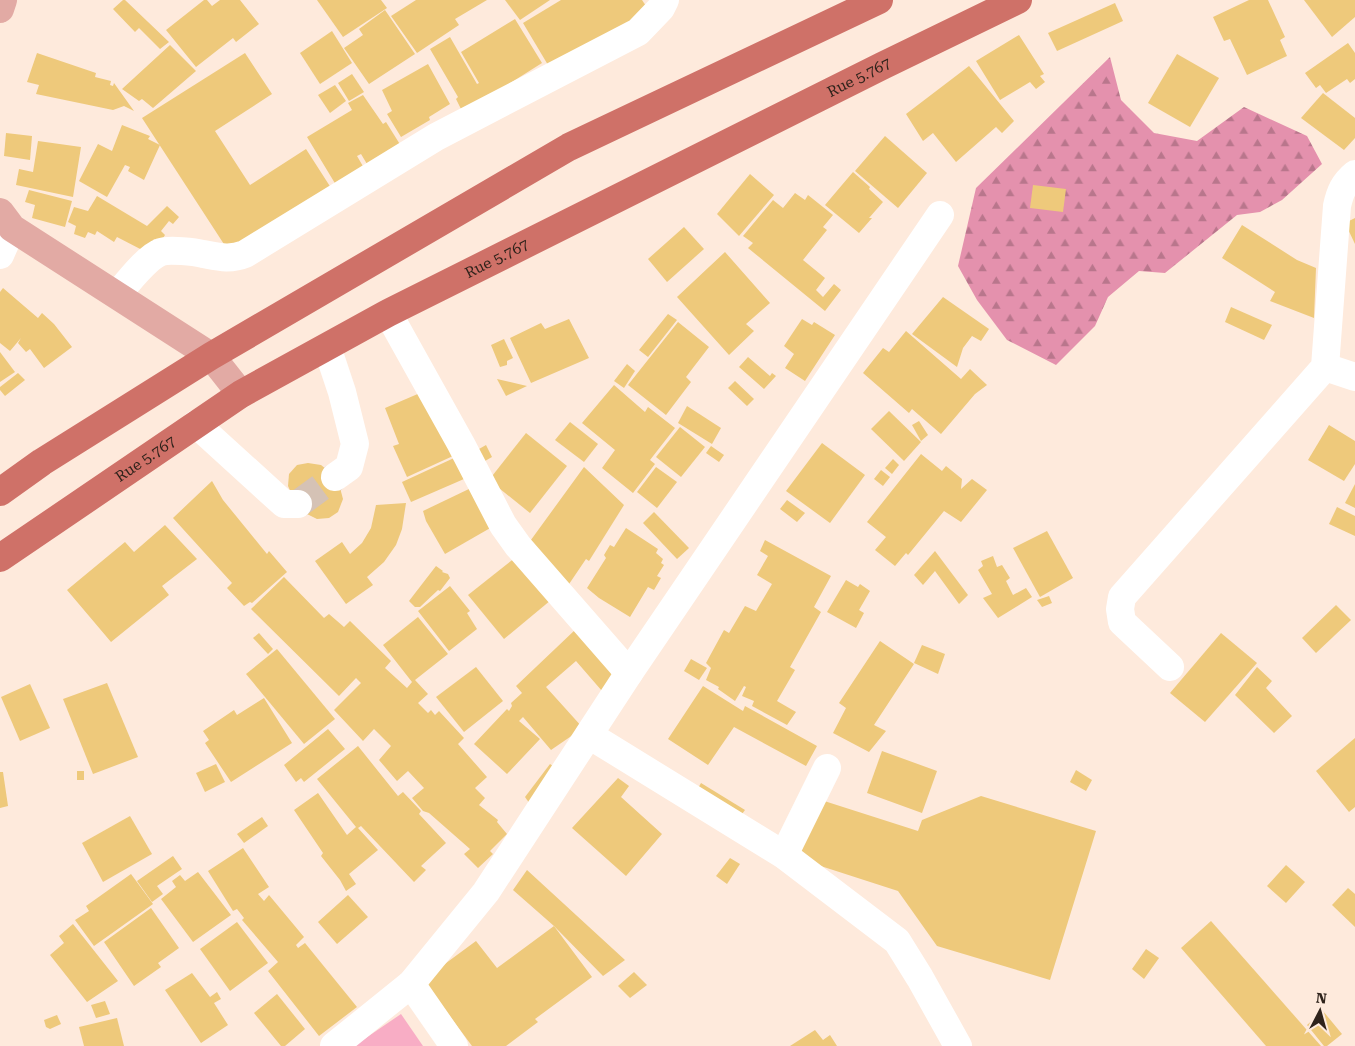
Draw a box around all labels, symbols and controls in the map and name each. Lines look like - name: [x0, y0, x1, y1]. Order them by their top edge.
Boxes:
- street label: Rue 5.767: [824, 54, 894, 101]
- street label: Rue 5.767: [462, 235, 532, 282]
- street label: Rue 5.767: [112, 432, 179, 486]
- north arrow: [1295, 986, 1345, 1036]
- text: N: [1315, 990, 1328, 1007]

